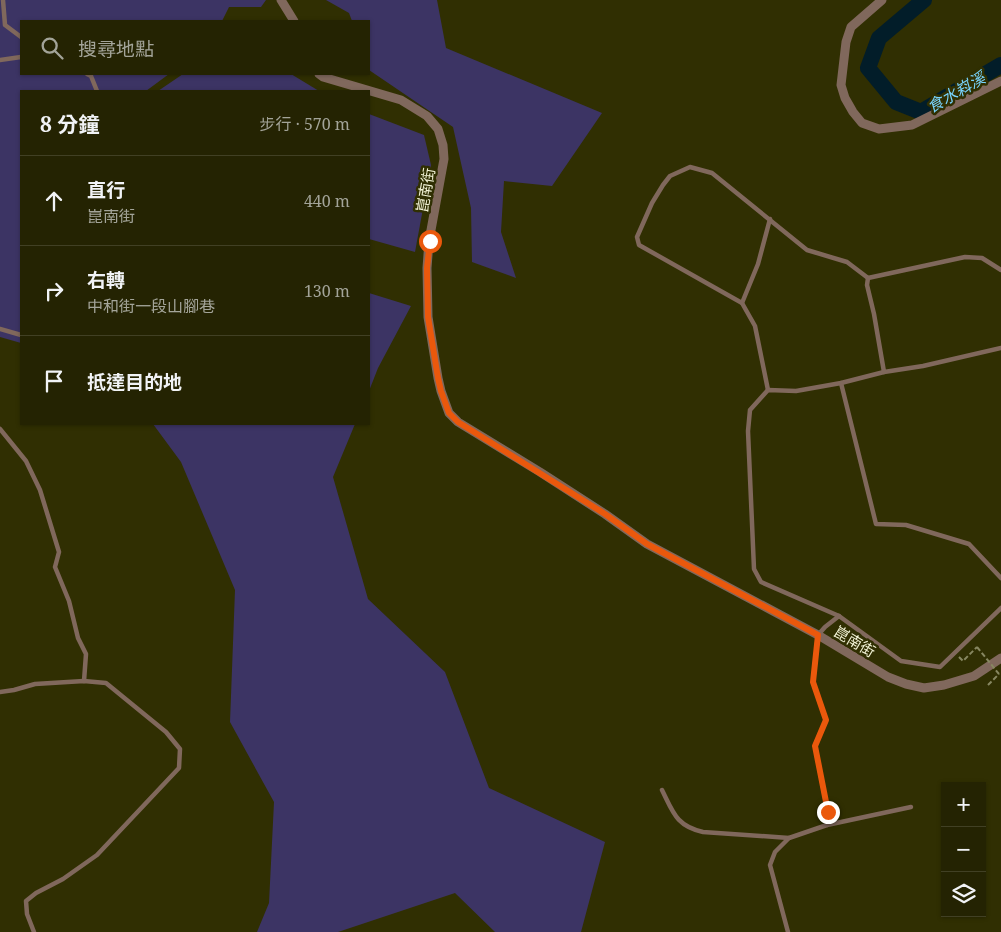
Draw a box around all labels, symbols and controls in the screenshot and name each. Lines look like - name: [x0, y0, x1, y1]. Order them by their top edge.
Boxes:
- search box: [20, 20, 370, 75]
- icon: search: [38, 34, 66, 62]
- text: 搜尋地點: [78, 36, 154, 62]
- water label: 食水嵙溪: [923, 65, 991, 118]
- text: 8 分鐘: [40, 110, 99, 138]
- text: 步行 · 570 m: [260, 113, 350, 135]
- street label: 崑南街: [411, 166, 439, 214]
- text: 直行: [87, 177, 125, 203]
- icon: ahead: [40, 187, 68, 215]
- text: 440 m: [304, 190, 350, 212]
- text: 崑南街: [87, 205, 135, 227]
- route start: [419, 230, 442, 253]
- text: 右轉: [87, 267, 125, 293]
- icon: right: [40, 277, 68, 305]
- text: 130 m: [304, 280, 350, 302]
- text: 中和街一段山腳巷: [87, 295, 215, 317]
- icon: arrive: [40, 367, 68, 395]
- text: 抵達目的地: [87, 369, 182, 395]
- street label: 崑南街: [831, 621, 879, 661]
- map controls: [941, 782, 986, 917]
- button: +: [941, 782, 986, 827]
- route end: [817, 801, 840, 824]
- button: −: [941, 827, 986, 872]
- button: layers: [941, 872, 986, 917]

